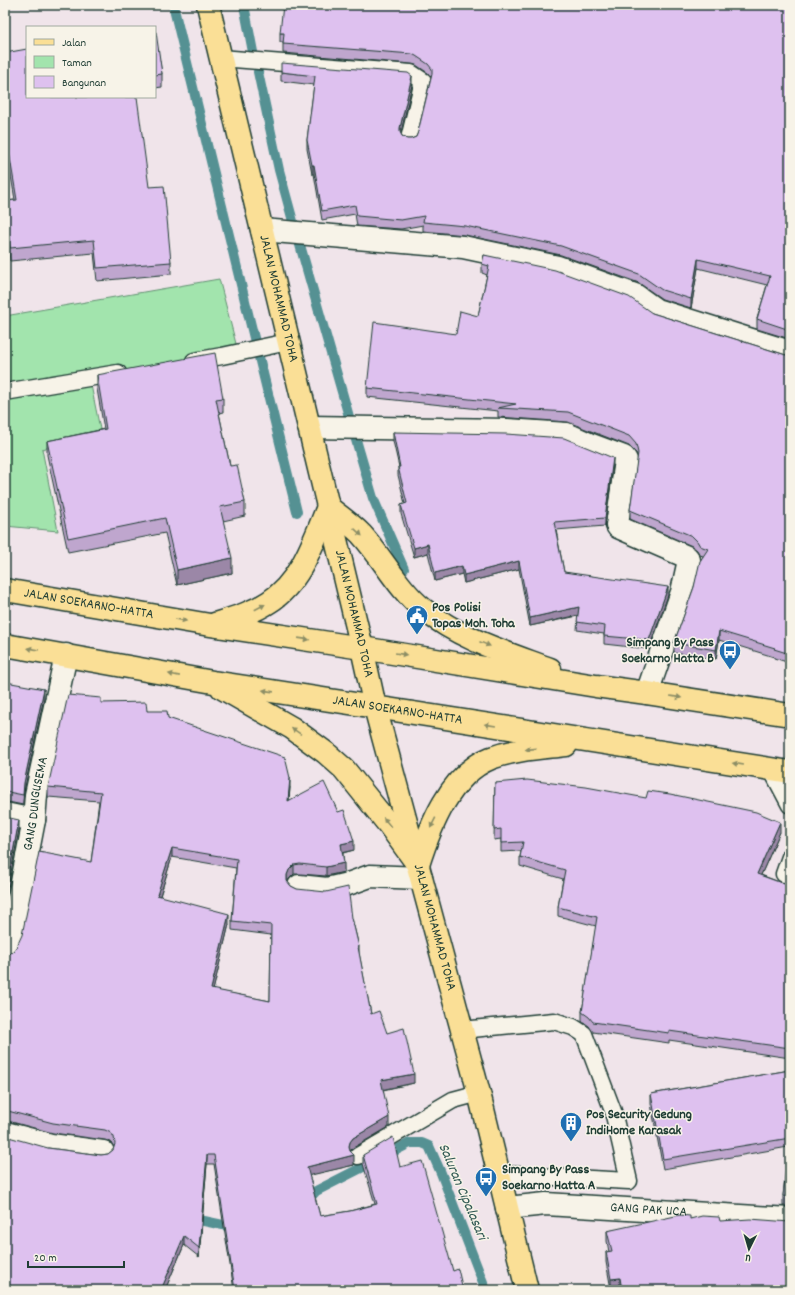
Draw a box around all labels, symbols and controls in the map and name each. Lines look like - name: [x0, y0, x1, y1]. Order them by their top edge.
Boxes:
- legend: [26, 26, 156, 98]
- text: Jalan: [62, 35, 86, 52]
- text: Taman: [62, 55, 92, 72]
- text: Bangunan: [62, 75, 106, 92]
- street label: JALAN MOHAMMAD TOHA: [253, 233, 303, 365]
- one-way arrow: [352, 528, 363, 537]
- street label: JALAN MOHAMMAD TOHA: [329, 548, 378, 680]
- street label: JALAN SOEKARNO-HATTA: [22, 583, 156, 625]
- place label: Pos Polisi Topas Moh. Toha: [432, 598, 516, 634]
- public building icon: Pos Polisi Topas Moh. Toha: [404, 603, 430, 636]
- one-way arrow: [254, 604, 265, 610]
- one-way arrow: [175, 618, 187, 624]
- place label: Simpang By Pass Soekarno Hatta B: [622, 633, 714, 669]
- one-way arrow: [298, 636, 310, 642]
- bus stop icon: Simpang By Pass Soekarno Hatta B: [717, 638, 743, 671]
- one-way arrow: [479, 641, 491, 647]
- one-way arrow: [26, 646, 39, 652]
- one-way arrow: [395, 651, 407, 657]
- one-way arrow: [168, 672, 180, 678]
- one-way arrow: [261, 688, 274, 694]
- street label: JALAN SOEKARNO-HATTA: [331, 691, 464, 731]
- one-way arrow: [670, 694, 682, 700]
- one-way arrow: [484, 722, 496, 728]
- one-way arrow: [290, 727, 301, 735]
- one-way arrow: [525, 745, 537, 752]
- street label: GANG DUNGUSEMA: [18, 754, 54, 852]
- one-way arrow: [732, 761, 744, 767]
- one-way arrow: [382, 817, 391, 828]
- one-way arrow: [430, 818, 437, 829]
- street label: JALAN MOHAMMAD TOHA: [408, 862, 461, 993]
- place label: Pos Security Gedung IndiHome Karasak: [586, 1105, 692, 1141]
- building icon: Pos Security Gedung IndiHome Karasak: [558, 1110, 584, 1143]
- water label: Saluran Cipalasari: [432, 1140, 493, 1246]
- place label: Simpang By Pass Soekarno Hatta A: [502, 1160, 596, 1196]
- bus stop icon: Simpang By Pass Soekarno Hatta A: [473, 1165, 499, 1198]
- street label: GANG PAK UCA: [610, 1198, 688, 1223]
- north arrow: [729, 1229, 769, 1269]
- scale bar: [28, 1243, 124, 1269]
- text: U: [745, 1249, 752, 1265]
- text: 20 m: [34, 1250, 57, 1267]

